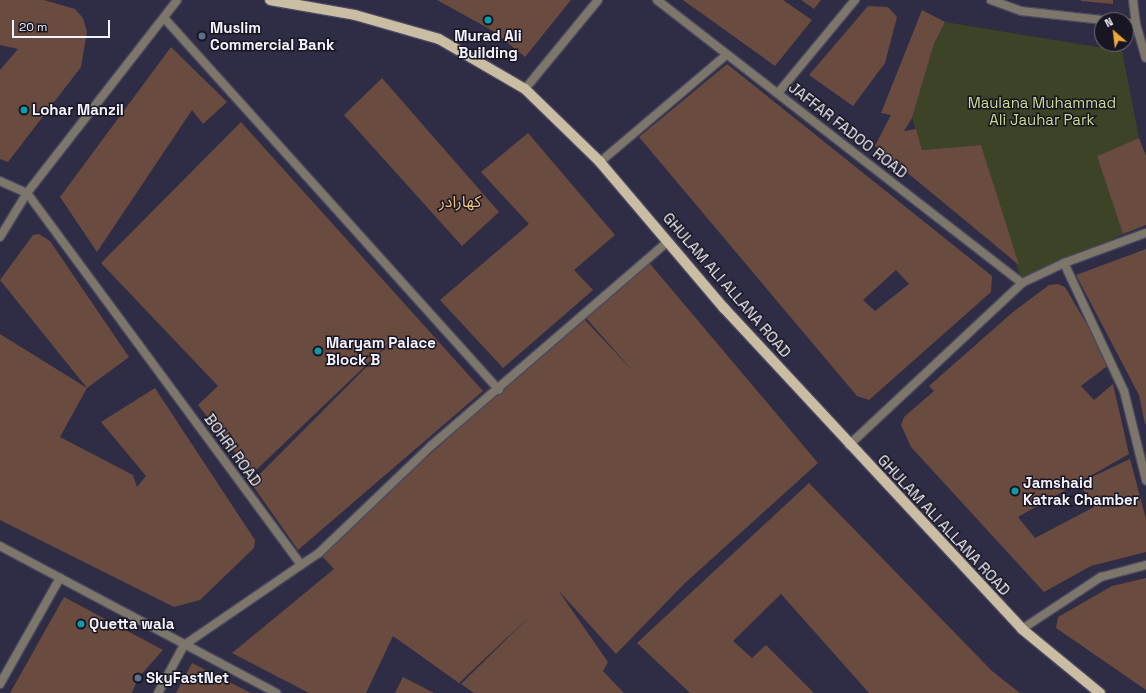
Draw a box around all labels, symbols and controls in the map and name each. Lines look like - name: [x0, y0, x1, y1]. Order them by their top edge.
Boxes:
- scale bar: [14, 12, 112, 38]
- north arrow: [1094, 12, 1134, 52]
- text: N: [1102, 14, 1115, 30]
- marker: Murad Ali Building: [483, 15, 493, 25]
- place label: Muslim Commercial Bank: [210, 18, 334, 53]
- text: 20 m: [19, 19, 47, 35]
- place label: Murad Ali Building: [454, 26, 522, 61]
- marker: Muslim Commercial Bank: [197, 31, 207, 41]
- street label: JAFFAR FADOO ROAD: [785, 78, 911, 182]
- park label: Maulana Muhammad Ali Jauhar Park: [968, 93, 1116, 128]
- place label: Lohar Manzil: [32, 101, 124, 119]
- marker: Lohar Manzil: [19, 105, 29, 115]
- district label: کھارادر: [439, 192, 481, 212]
- street label: GHULAM ALI ALLANA ROAD: [659, 209, 795, 361]
- place label: Maryam Palace Block B: [326, 333, 436, 368]
- marker: Maryam Palace Block B: [313, 346, 323, 356]
- street label: BOHRI ROAD: [201, 410, 265, 490]
- street label: GHULAM ALI ALLANA ROAD: [874, 451, 1014, 599]
- place label: Jamshaid Katrak Chamber: [1023, 473, 1139, 508]
- marker: Jamshaid Katrak Chamber: [1010, 486, 1020, 496]
- place label: Quetta wala: [89, 615, 174, 633]
- marker: Quetta wala: [76, 619, 86, 629]
- place label: SkyFastNet: [146, 669, 229, 687]
- marker: SkyFastNet: [133, 673, 143, 683]

